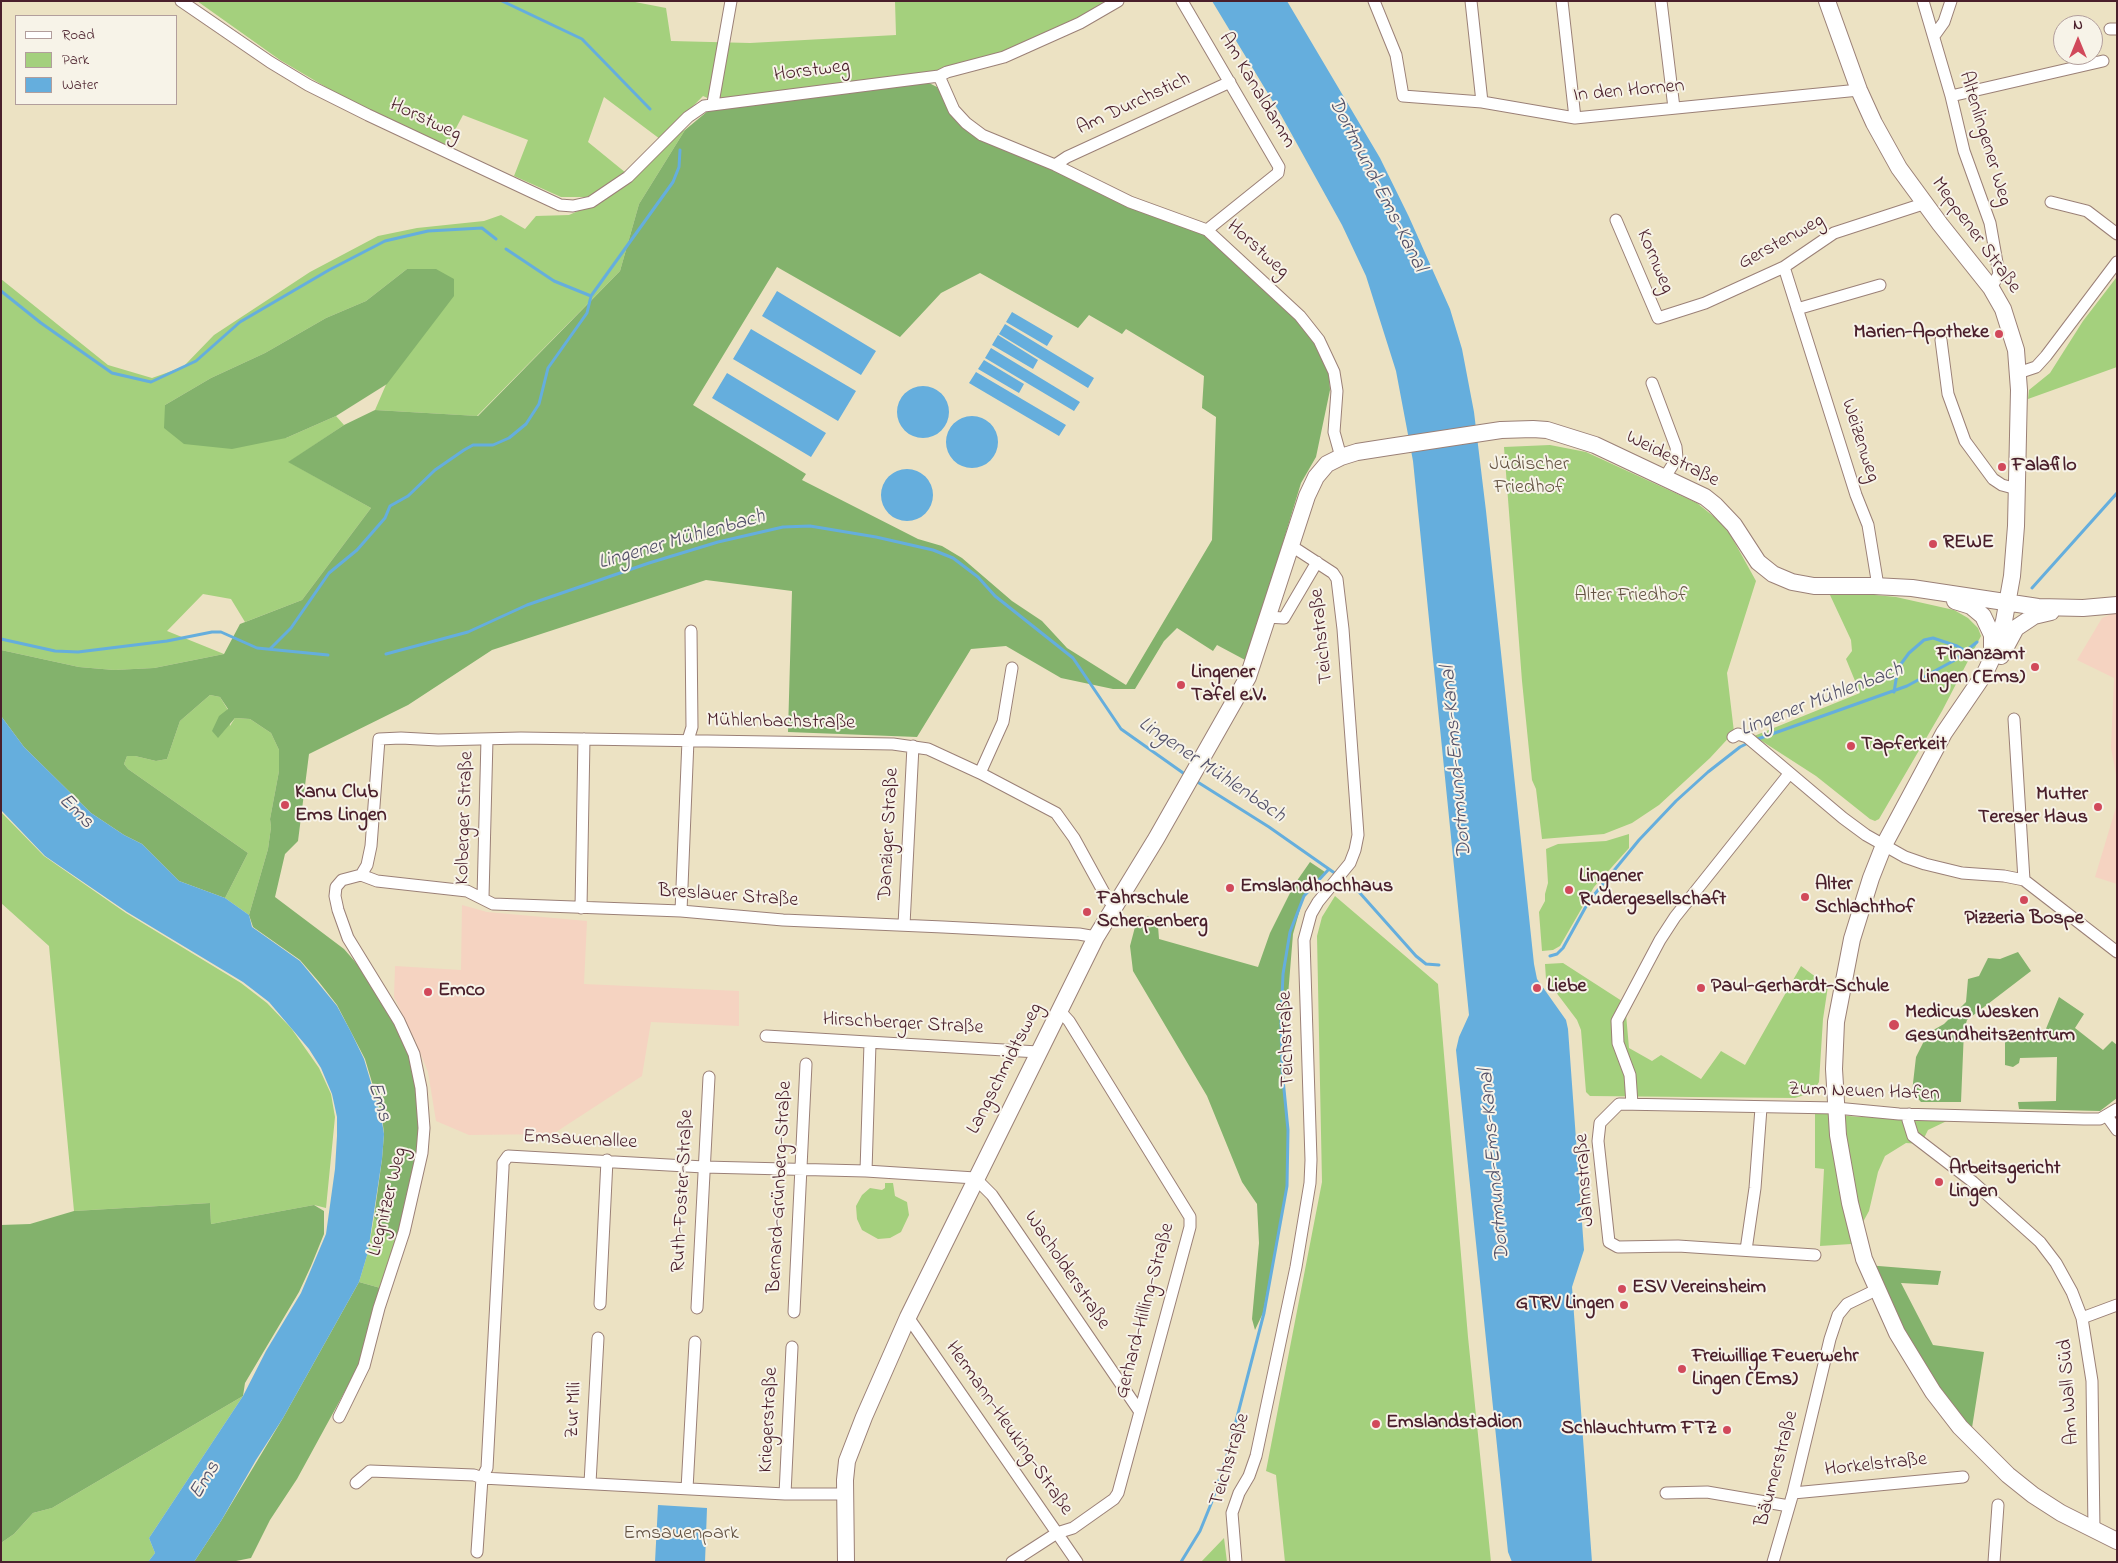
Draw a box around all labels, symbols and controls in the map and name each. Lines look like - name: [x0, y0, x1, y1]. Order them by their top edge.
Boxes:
- legend: [15, 15, 178, 105]
- north arrow: [2053, 15, 2103, 65]
- text: N: [2073, 15, 2083, 36]
- text: Road: [62, 24, 95, 46]
- street label: Am Kanaldamm: [1212, 29, 1300, 153]
- text: Park: [62, 49, 89, 71]
- street label: Horstweg: [773, 55, 851, 89]
- street label: Am Durchstich: [1073, 68, 1195, 142]
- street label: Altenlingener Weg: [1952, 69, 2016, 209]
- text: Water: [62, 74, 98, 96]
- street label: In den Hornen: [1572, 75, 1686, 109]
- street label: Horstweg: [385, 94, 465, 148]
- water label: Dortmund-Ems-Kanal: [1321, 94, 1431, 276]
- street label: Meppener Straße: [1925, 173, 2025, 299]
- street label: Gerstenweg: [1735, 210, 1829, 276]
- street label: Horstweg: [1221, 216, 1293, 284]
- street label: Kornweg: [1630, 226, 1678, 298]
- place label: Marien-Apotheke: [1853, 322, 1989, 346]
- marker: Marien-Apotheke: [1993, 328, 2005, 340]
- street label: Weizenweg: [1834, 396, 1884, 486]
- street label: Weidestraße: [1621, 426, 1723, 494]
- park label: Jüdischer Friedhof: [1489, 454, 1569, 501]
- place label: Falafilo: [2012, 455, 2077, 479]
- marker: Falafilo: [1996, 461, 2008, 473]
- water label: Lingener Mühlenbach: [596, 505, 768, 577]
- place label: REWE: [1943, 532, 1994, 556]
- marker: REWE: [1927, 538, 1939, 550]
- park label: Alter Friedhof: [1574, 585, 1688, 609]
- street label: Teichstraße: [1306, 587, 1340, 685]
- place label: Finanzamt Lingen (Ems): [1919, 644, 2025, 691]
- water label: Lingener Mühlenbach: [1737, 658, 1907, 744]
- marker: Finanzamt Lingen (Ems): [2029, 661, 2041, 673]
- place label: Lingener Tafel e.V.: [1191, 662, 1266, 709]
- water label: Dortmund-Ems-Kanal: [1437, 665, 1479, 859]
- marker: Lingener Tafel e.V.: [1175, 679, 1187, 691]
- street label: Mühlenbachstraße: [707, 710, 855, 736]
- water label: Lingener Mühlenbach: [1133, 712, 1289, 830]
- place label: Tapferkeit: [1861, 734, 1947, 758]
- marker: Tapferkeit: [1845, 740, 1857, 752]
- street label: Kolberger Straße: [452, 751, 480, 885]
- street label: Danziger Straße: [875, 767, 905, 901]
- place label: Kanu Club Ems Lingen: [295, 782, 386, 829]
- place label: Mutter Tereser Haus: [1978, 784, 2088, 831]
- water label: Ems: [52, 789, 98, 835]
- marker: Kanu Club Ems Lingen: [279, 799, 291, 811]
- marker: Mutter Tereser Haus: [2092, 801, 2104, 813]
- place label: Lingener Rudergesellschaft: [1579, 866, 1726, 913]
- place label: Alter Schlachthof: [1815, 874, 1915, 921]
- place label: Emslandhochhaus: [1240, 876, 1393, 900]
- street label: Breslauer Straße: [657, 880, 799, 914]
- marker: Emslandhochhaus: [1224, 882, 1236, 894]
- marker: Lingener Rudergesellschaft: [1563, 884, 1575, 896]
- place label: Fahrschule Scherpenberg: [1097, 888, 1208, 935]
- marker: Alter Schlachthof: [1799, 891, 1811, 903]
- marker: Pizzeria Bospe: [2018, 894, 2030, 906]
- marker: Fahrschule Scherpenberg: [1081, 906, 1093, 918]
- place label: Pizzeria Bospe: [1964, 908, 2084, 932]
- place label: Liebe: [1547, 976, 1586, 1000]
- place label: Paul-Gerhardt-Schule: [1711, 976, 1889, 1000]
- place label: Emco: [438, 980, 485, 1004]
- marker: Liebe: [1531, 982, 1543, 994]
- marker: Paul-Gerhardt-Schule: [1695, 982, 1707, 994]
- marker: Emco: [422, 986, 434, 998]
- street label: Teichstraße: [1274, 991, 1302, 1087]
- street label: Langschmidtsweg: [963, 999, 1049, 1139]
- place label: Medicus Wesken Gesundheitszentrum: [1905, 1002, 2075, 1049]
- street label: Hirschberger Straße: [822, 1009, 984, 1041]
- marker: Medicus Wesken Gesundheitszentrum: [1887, 1018, 1901, 1032]
- water label: Dortmund-Ems-Kanal: [1475, 1068, 1517, 1262]
- street label: Zum Neuen Hafen: [1788, 1078, 1940, 1108]
- water label: Ems: [360, 1079, 396, 1125]
- street label: Bernard-Grünberg-Straße: [763, 1080, 799, 1294]
- street label: Ruth-Foster-Straße: [668, 1109, 700, 1273]
- street label: Emsauenallee: [522, 1126, 638, 1156]
- street label: Jahnstraße: [1571, 1133, 1601, 1227]
- street label: Liegnitzer Weg: [364, 1145, 414, 1259]
- place label: Arbeitsgericht Lingen: [1949, 1158, 2060, 1205]
- marker: Arbeitsgericht Lingen: [1933, 1176, 1945, 1188]
- street label: Wacholderstraße: [1018, 1207, 1114, 1335]
- street label: Gerhard-Hilling-Straße: [1111, 1221, 1181, 1401]
- place label: ESV Vereinsheim: [1632, 1277, 1766, 1301]
- marker: ESV Vereinsheim: [1616, 1283, 1628, 1295]
- place label: GTRV Lingen: [1516, 1293, 1614, 1317]
- marker: GTRV Lingen: [1618, 1299, 1630, 1311]
- street label: Hermann-Heuking-Straße: [939, 1337, 1077, 1521]
- street label: Am Wall Süd: [2054, 1338, 2086, 1446]
- place label: Freiwillige Feuerwehr Lingen (Ems): [1692, 1346, 1858, 1393]
- marker: Freiwillige Feuerwehr Lingen (Ems): [1676, 1363, 1688, 1375]
- street label: Kriegerstraße: [755, 1366, 785, 1474]
- street label: Zur Mili: [562, 1381, 588, 1439]
- street label: Bäumerstraße: [1751, 1408, 1805, 1530]
- street label: Teichstraße: [1206, 1411, 1256, 1509]
- place label: Emslandstadion: [1386, 1412, 1522, 1436]
- marker: Emslandstadion: [1370, 1418, 1382, 1430]
- place label: Schlauchturm FTZ: [1561, 1418, 1717, 1442]
- marker: Schlauchturm FTZ: [1721, 1424, 1733, 1436]
- street label: Horkelstraße: [1824, 1449, 1928, 1483]
- water label: Ems: [185, 1457, 227, 1505]
- park label: Emsauenpark: [623, 1523, 739, 1547]

